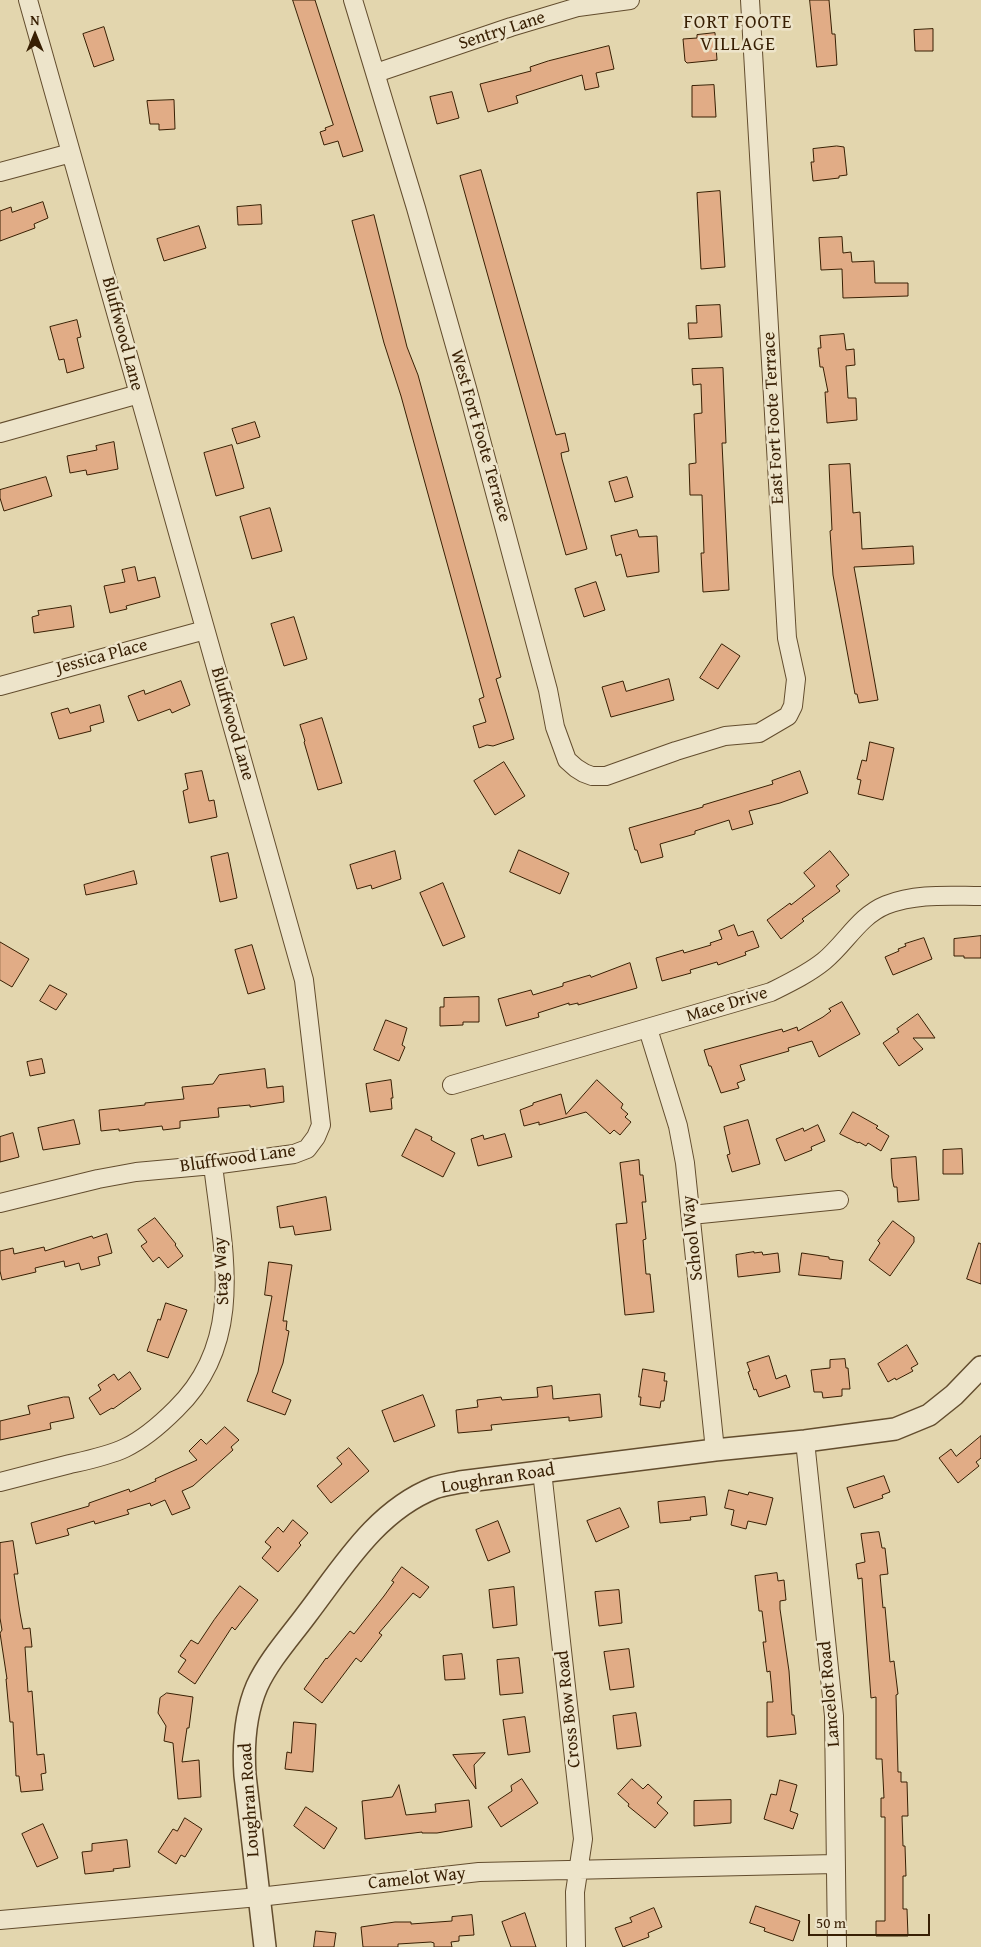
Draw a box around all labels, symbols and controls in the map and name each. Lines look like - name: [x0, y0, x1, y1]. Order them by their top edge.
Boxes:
- street label: Sentry Lane: [456, 7, 548, 55]
- north arrow: [10, 10, 60, 60]
- text: N: [30, 10, 40, 30]
- district label: FORT FOOTE VILLAGE: [682, 12, 794, 56]
- street label: Bluffwood Lane: [96, 275, 148, 393]
- street label: East Fort Foote Terrace: [759, 331, 789, 505]
- street label: West Fort Foote Terrace: [445, 347, 515, 525]
- street label: Jessica Place: [54, 634, 150, 680]
- street label: Bluffwood Lane: [206, 665, 258, 783]
- street label: Mace Drive: [684, 982, 770, 1028]
- street label: Bluffwood Lane: [179, 1140, 297, 1178]
- street label: School Way: [678, 1194, 708, 1282]
- street label: Stag Way: [209, 1236, 235, 1306]
- street label: Loughran Road: [440, 1459, 556, 1499]
- street label: Lancelot Road: [815, 1640, 845, 1748]
- street label: Cross Bow Road: [552, 1649, 586, 1769]
- street label: Loughran Road: [235, 1742, 265, 1858]
- street label: Camelot Way: [367, 1863, 467, 1895]
- scale bar: [811, 1904, 934, 1936]
- text: 50 m: [816, 1912, 846, 1933]

